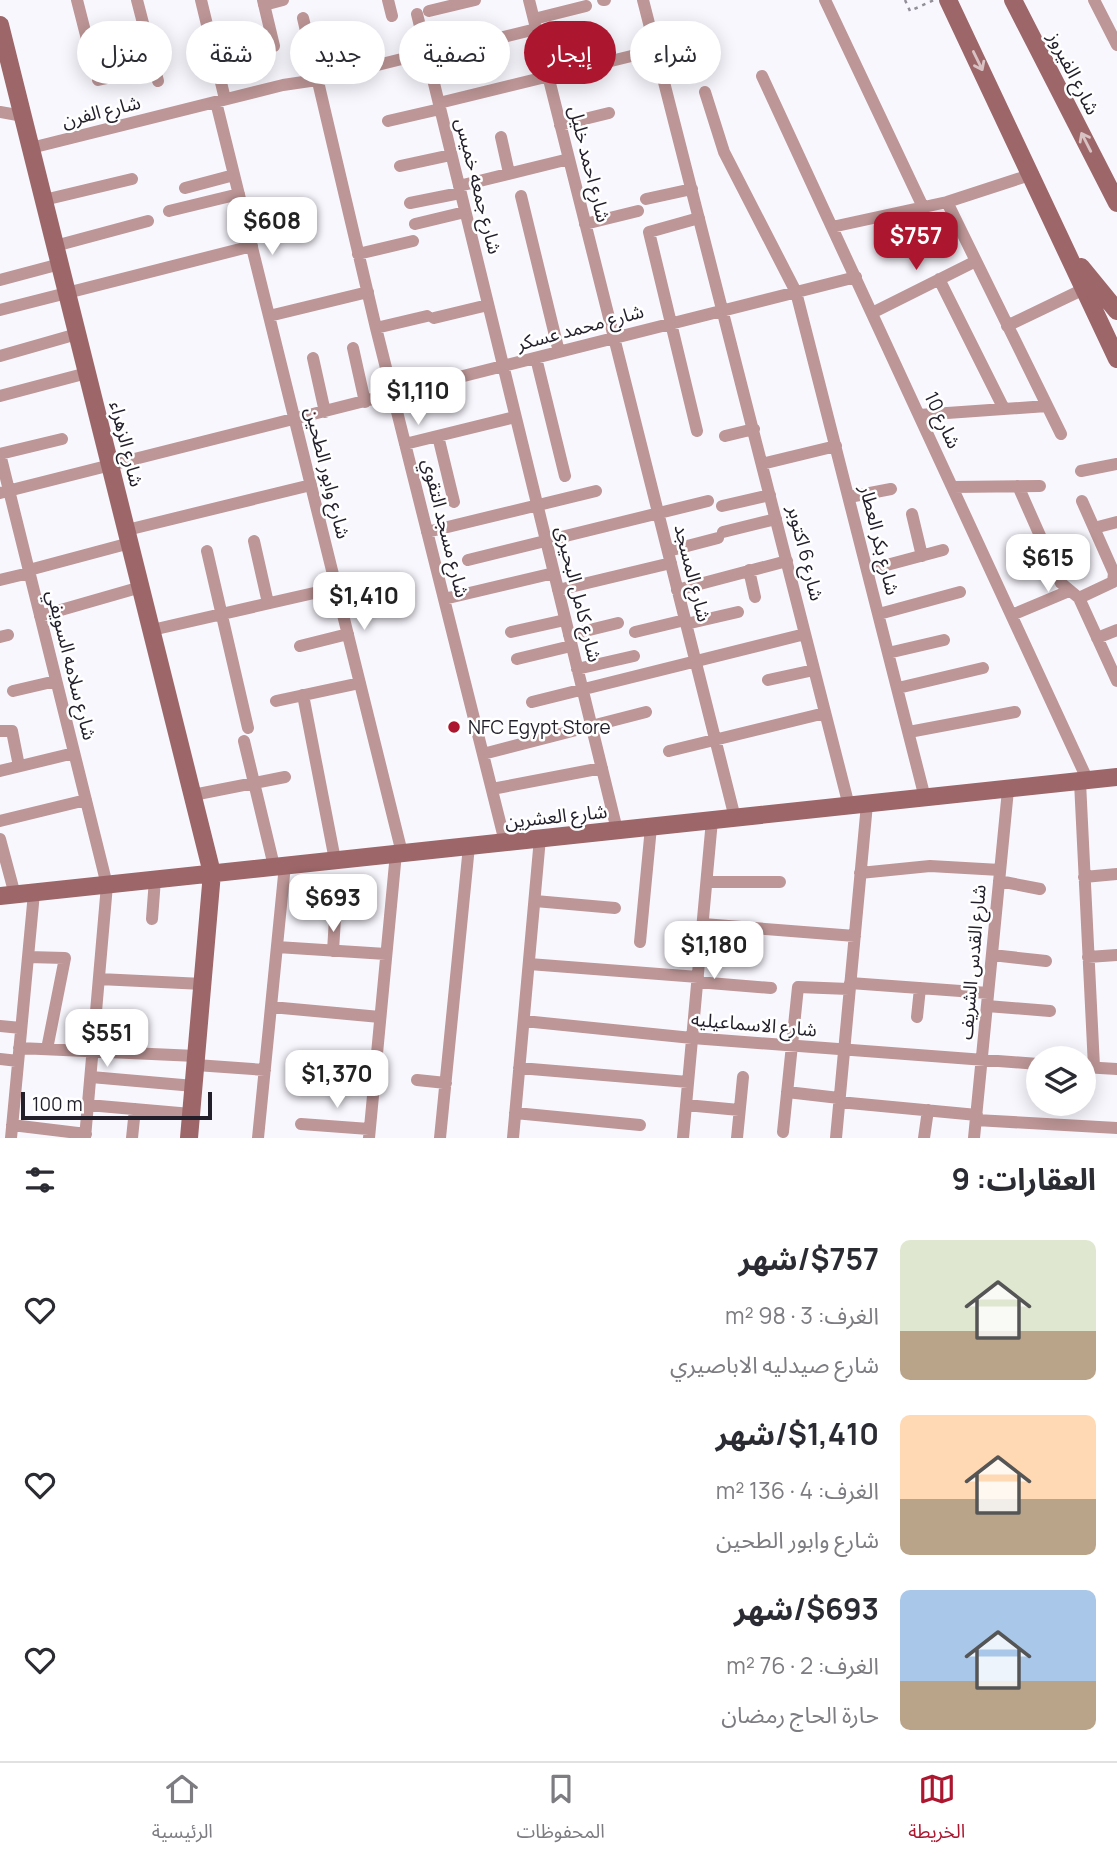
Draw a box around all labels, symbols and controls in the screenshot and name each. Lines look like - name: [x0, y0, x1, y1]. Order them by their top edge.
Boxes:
- chip: منزل: [77, 21, 172, 84]
- chip: شقة: [186, 21, 276, 84]
- chip: جديد: [290, 21, 385, 84]
- chip: تصفية: [399, 21, 510, 84]
- chip: إيجار: [524, 21, 616, 84]
- chip: شراء: [630, 21, 721, 84]
- street label: شارع الفيروز: [1041, 26, 1106, 119]
- one-way arrow: [972, 50, 985, 71]
- street label: شارع الفرن: [59, 89, 143, 134]
- street label: شارع احمد خليل: [562, 103, 617, 225]
- street label: شارع جمعه خميس: [449, 115, 508, 257]
- one-way arrow: [1078, 132, 1092, 153]
- pin: $608: [231, 198, 313, 257]
- text: $608: [243, 204, 301, 236]
- pin: $757: [875, 212, 957, 272]
- text: $757: [890, 219, 942, 251]
- street label: شارع محمد عسكر: [513, 298, 647, 358]
- pin: $1,110: [361, 368, 475, 427]
- text: $1,110: [386, 374, 450, 406]
- street label: شارع 10: [918, 387, 967, 453]
- street label: شارع الزهراء: [103, 398, 150, 490]
- street label: شارع وابور الطحين: [298, 404, 357, 542]
- street label: شارع مسجد التقوي: [414, 456, 476, 601]
- street label: شارع بكر العطار: [853, 481, 906, 598]
- street label: شارع 6 اكتوبر: [780, 502, 830, 604]
- street label: شارع المسجد: [667, 522, 718, 625]
- street label: شارع كامل البحيرى: [549, 523, 608, 665]
- pin: $615: [1007, 534, 1089, 594]
- text: $615: [1022, 541, 1074, 573]
- pin: $1,410: [307, 572, 421, 632]
- text: $1,410: [329, 579, 399, 611]
- street label: شارع سلامه السويفي: [38, 587, 103, 743]
- place label: NFC Egypt Store: [468, 714, 611, 740]
- marker: NFC Egypt Store: [446, 719, 462, 735]
- street label: شارع العشرين: [503, 798, 609, 835]
- pin: $693: [292, 874, 374, 934]
- text: $693: [305, 881, 361, 913]
- street label: شارع القدس الشريف: [952, 883, 993, 1041]
- pin: $1,180: [657, 922, 771, 981]
- text: $1,180: [680, 928, 748, 960]
- street label: شارع الاسماعيليه: [690, 1006, 818, 1043]
- pin: $551: [66, 1010, 148, 1069]
- text: $551: [81, 1016, 133, 1048]
- map controls: [1026, 1046, 1096, 1116]
- button: layers: [1026, 1046, 1096, 1116]
- pin: $1,370: [280, 1050, 394, 1110]
- text: $1,370: [301, 1057, 373, 1089]
- scale bar: [21, 1089, 212, 1121]
- text: 100 m: [32, 1091, 83, 1117]
- text: العقارات: 9: [952, 1158, 1096, 1199]
- icon: filters: [21, 1161, 59, 1199]
- text: $757/شهر: [738, 1238, 879, 1279]
- icon: home: [956, 1268, 1040, 1352]
- icon: heart: [21, 1291, 59, 1329]
- text: الغرف: 3 · 98 m²: [725, 1299, 879, 1331]
- text: شارع صيدليه الاباصيري: [670, 1348, 879, 1380]
- text: $1,410/شهر: [716, 1413, 879, 1454]
- icon: home: [956, 1443, 1040, 1527]
- icon: heart: [21, 1466, 59, 1504]
- text: الغرف: 4 · 136 m²: [716, 1474, 879, 1506]
- text: شارع وابور الطحين: [716, 1523, 879, 1555]
- text: $693/شهر: [734, 1588, 879, 1629]
- icon: home: [956, 1618, 1040, 1702]
- icon: heart: [21, 1641, 59, 1679]
- text: الغرف: 2 · 76 m²: [726, 1649, 879, 1681]
- text: حارة الحاج رمضان: [721, 1698, 879, 1730]
- tab: الرئيسية: [152, 1770, 213, 1852]
- tab: المحفوظات: [516, 1770, 605, 1852]
- tab: الخريطة: [908, 1770, 965, 1852]

